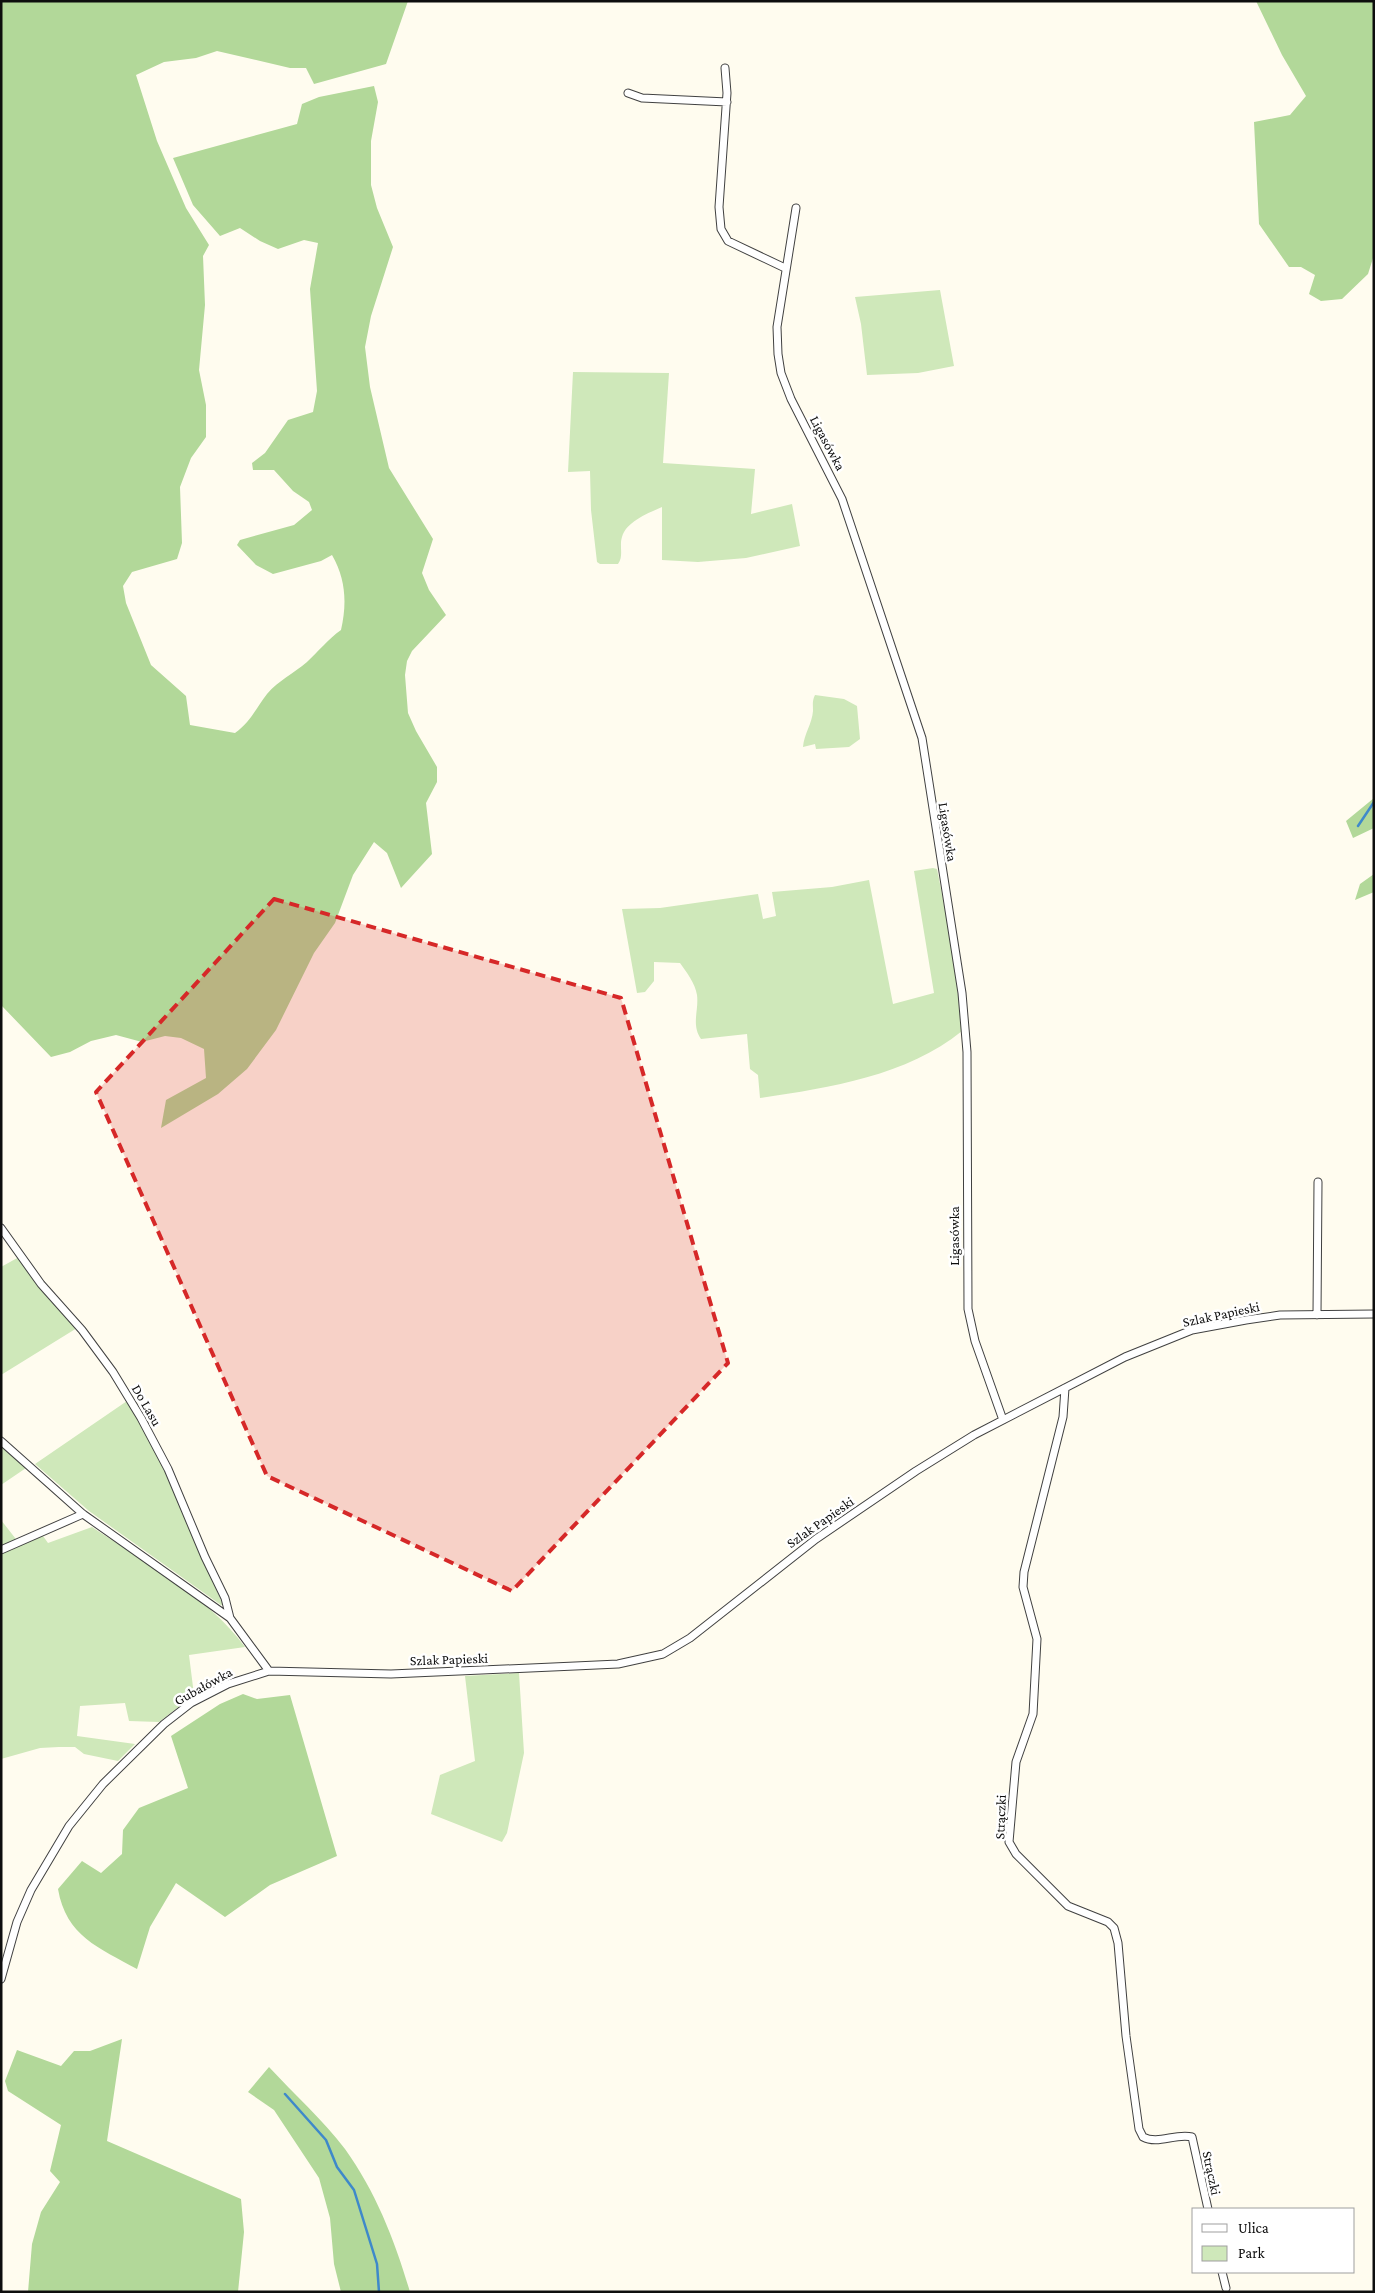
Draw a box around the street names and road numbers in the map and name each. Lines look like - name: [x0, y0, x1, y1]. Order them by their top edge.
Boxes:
- street label: Ligasówka: [807, 413, 849, 474]
- street label: Ligasówka: [935, 801, 961, 863]
- street label: Ligasówka: [946, 1206, 962, 1266]
- street label: Szlak Papieski: [1181, 1298, 1261, 1330]
- street label: Do Lasu: [129, 1381, 166, 1429]
- street label: Szlak Papieski: [783, 1493, 857, 1551]
- street label: Szlak Papieski: [410, 1650, 489, 1668]
- street label: Gubałówka: [171, 1663, 235, 1708]
- street label: Strączki: [991, 1794, 1009, 1840]
- street label: Strączki: [1200, 2150, 1225, 2197]

